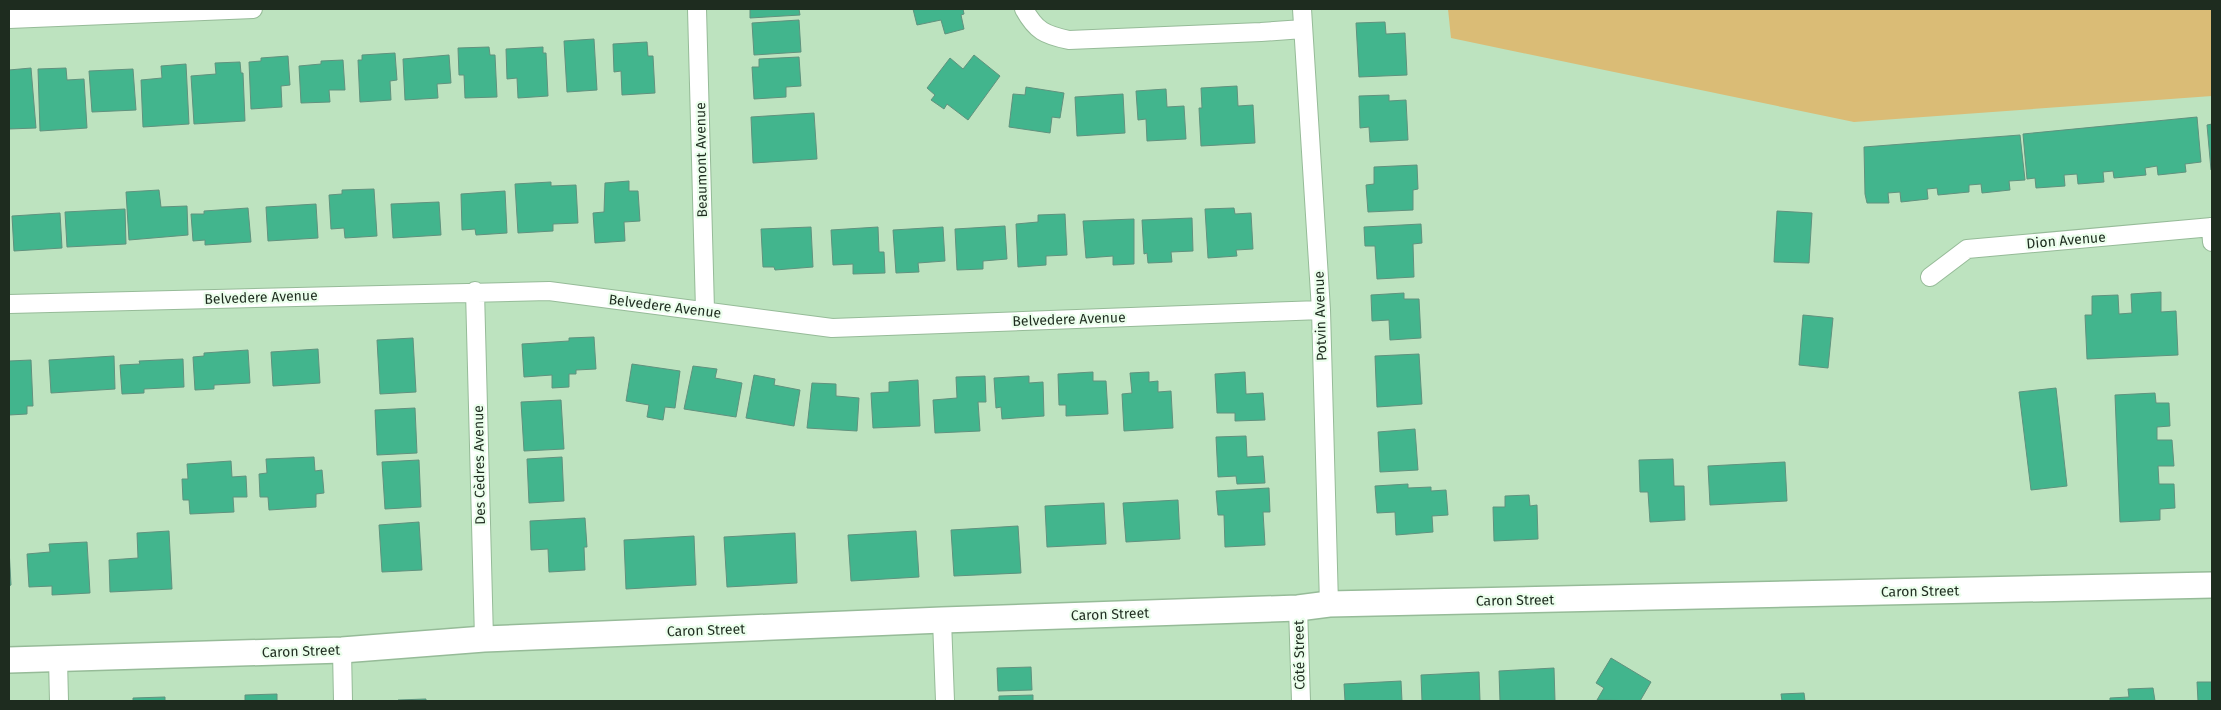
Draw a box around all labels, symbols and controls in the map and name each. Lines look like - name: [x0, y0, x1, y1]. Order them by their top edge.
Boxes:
- street label: Beaumont Avenue: [692, 102, 711, 218]
- street label: Dion Avenue: [2026, 229, 2106, 252]
- street label: Potvin Avenue: [1310, 271, 1331, 361]
- street label: Belvedere Avenue: [204, 287, 318, 308]
- street label: Belvedere Avenue: [608, 291, 722, 322]
- street label: Belvedere Avenue: [1012, 309, 1126, 330]
- street label: Des Cèdres Avenue: [470, 405, 489, 525]
- street label: Caron Street: [1881, 582, 1960, 601]
- street label: Caron Street: [1476, 591, 1555, 610]
- street label: Caron Street: [1071, 605, 1150, 624]
- street label: Côté Street: [1290, 619, 1309, 690]
- street label: Caron Street: [667, 621, 746, 640]
- street label: Caron Street: [262, 642, 341, 661]

